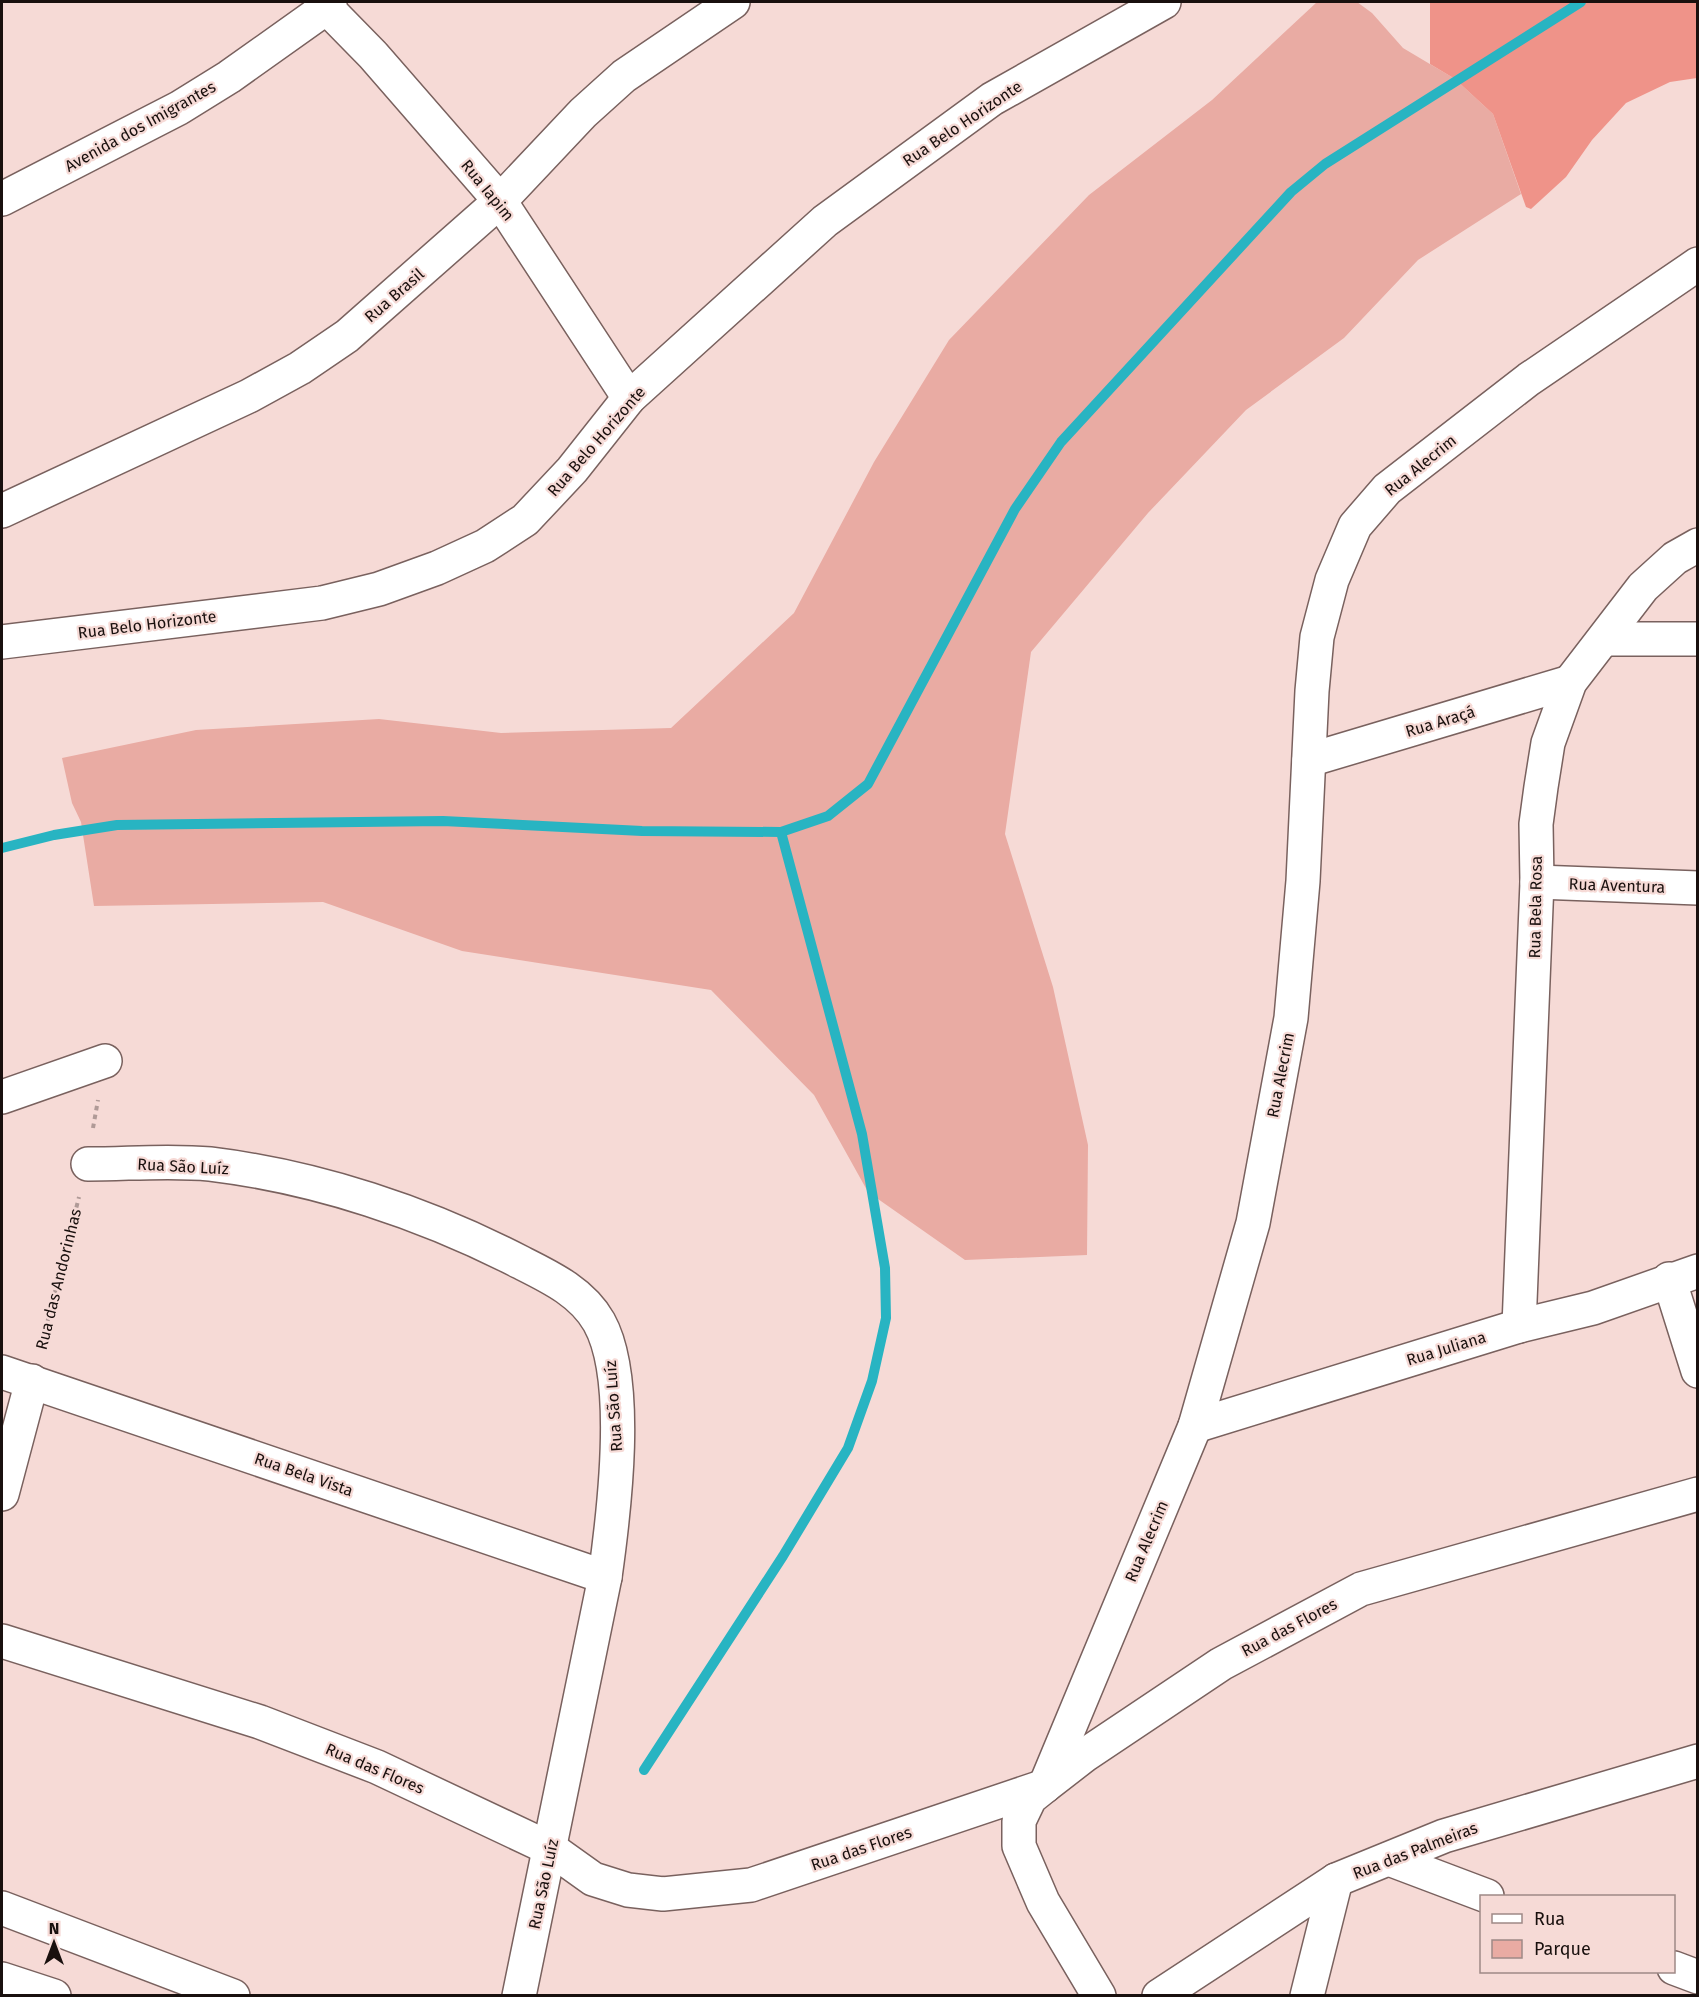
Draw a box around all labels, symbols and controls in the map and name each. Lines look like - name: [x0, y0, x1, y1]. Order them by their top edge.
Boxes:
- street label: Avenida dos Imigrantes: [62, 77, 219, 176]
- street label: Rua Belo Horizonte: [899, 77, 1025, 170]
- street label: Rua Iapim: [457, 156, 518, 225]
- street label: Rua Brasil: [361, 264, 428, 326]
- street label: Rua Belo Horizonte: [543, 383, 649, 500]
- street label: Rua Alecrim: [1381, 431, 1460, 500]
- street label: Rua Belo Horizonte: [77, 607, 217, 642]
- street label: Rua Araçá: [1403, 702, 1477, 742]
- street label: Rua Bela Rosa: [1525, 855, 1546, 959]
- street label: Rua Aventura: [1568, 874, 1665, 897]
- street label: Rua Alecrim: [1263, 1031, 1298, 1119]
- street label: Rua São Luíz: [137, 1155, 229, 1178]
- street label: Rua das Andorinhas: [32, 1207, 85, 1352]
- street label: Rua Juliana: [1404, 1327, 1488, 1370]
- street label: Rua São Luíz: [601, 1360, 626, 1452]
- street label: Rua Bela Vista: [252, 1449, 356, 1500]
- street label: Rua Alecrim: [1121, 1498, 1172, 1585]
- street label: Rua das Flores: [1238, 1594, 1340, 1661]
- street label: Rua das Flores: [323, 1739, 427, 1798]
- street label: Rua das Palmeiras: [1350, 1818, 1480, 1883]
- street label: Rua das Flores: [808, 1822, 914, 1875]
- street label: Rua São Luíz: [525, 1837, 562, 1931]
- legend: [1480, 1895, 1675, 1973]
- text: Rua: [1534, 1908, 1565, 1930]
- north arrow: [24, 1913, 84, 1973]
- text: N: [49, 1919, 59, 1938]
- text: Parque: [1534, 1938, 1591, 1960]

